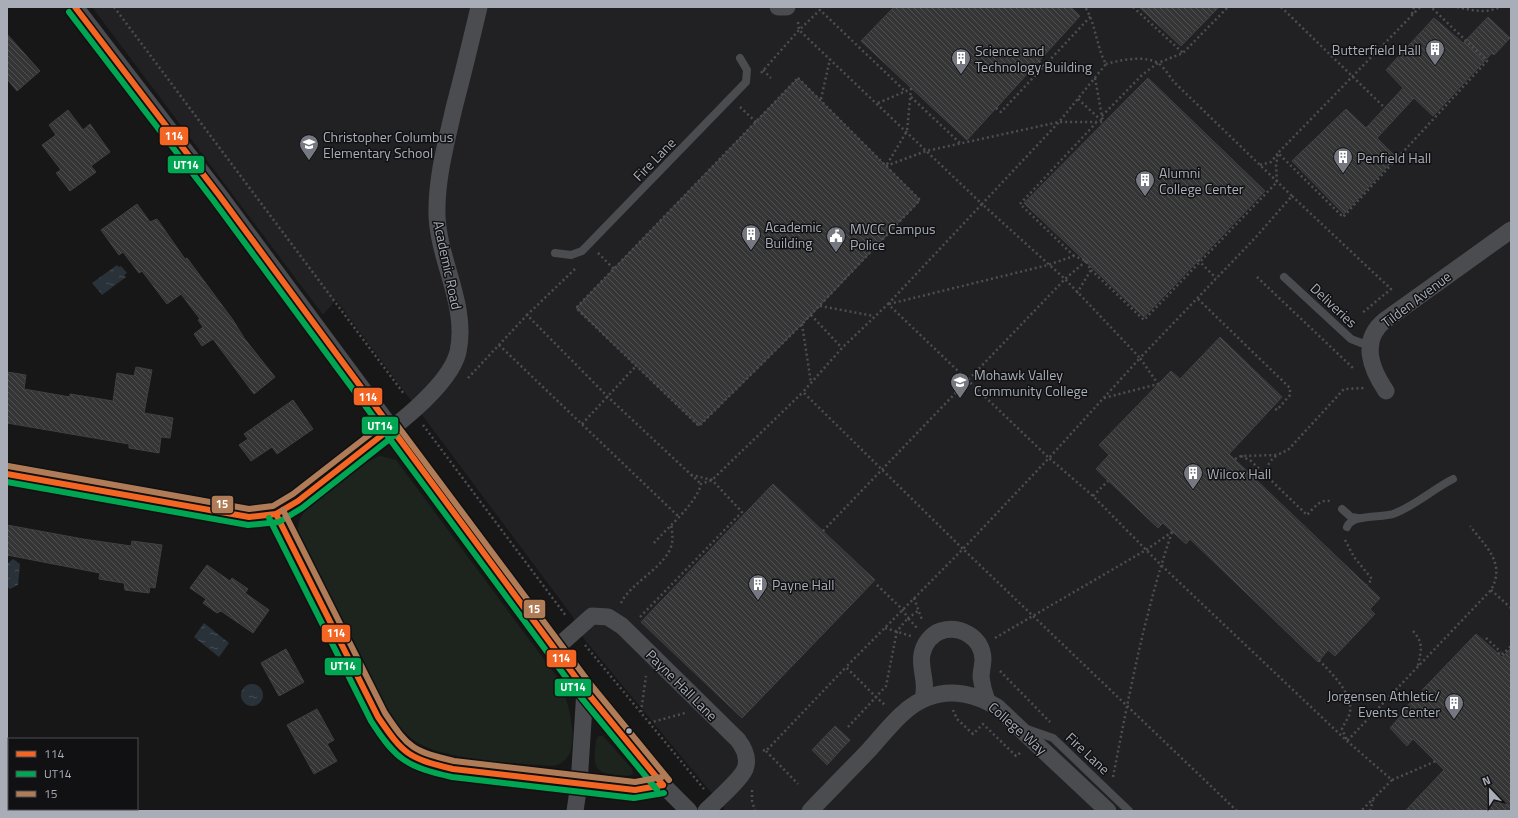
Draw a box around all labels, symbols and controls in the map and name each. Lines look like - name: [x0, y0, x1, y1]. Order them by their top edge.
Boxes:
- building icon: Butterfield Hall: [1424, 38, 1446, 66]
- place label: Butterfield Hall: [1332, 39, 1421, 60]
- place label: Science and Technology Building: [975, 40, 1092, 77]
- building icon: Science and Technology Building: [950, 47, 972, 75]
- line badge: 114: [159, 126, 189, 146]
- place label: Christopher Columbus Elementary School: [323, 126, 453, 163]
- text: 114: [165, 128, 183, 144]
- street label: Fire Lane: [628, 132, 680, 186]
- school or university icon: Christopher Columbus Elementary School: [298, 133, 320, 161]
- building icon: Penfield Hall: [1332, 146, 1354, 174]
- place label: Penfield Hall: [1357, 147, 1431, 168]
- line badge: UT14: [167, 155, 205, 174]
- text: UT14: [173, 157, 199, 173]
- place label: Alumni College Center: [1159, 162, 1244, 199]
- building icon: Alumni College Center: [1134, 169, 1156, 197]
- place label: Academic Building: [765, 216, 822, 253]
- place label: MVCC Campus Police: [850, 218, 936, 255]
- street label: Academic Road: [428, 219, 468, 311]
- building icon: Academic Building: [740, 223, 762, 251]
- public building icon: MVCC Campus Police: [825, 225, 847, 253]
- street label: Tilden Avenue: [1377, 266, 1455, 332]
- street label: Deliveries: [1306, 278, 1362, 332]
- place label: Mohawk Valley Community College: [974, 364, 1088, 401]
- school or university icon: Mohawk Valley Community College: [949, 371, 971, 399]
- line badge: 114: [353, 387, 383, 406]
- text: 114: [359, 389, 377, 405]
- line badge: UT14: [361, 416, 399, 435]
- text: UT14: [367, 418, 393, 434]
- building icon: Wilcox Hall: [1182, 462, 1204, 490]
- place label: Wilcox Hall: [1207, 463, 1271, 484]
- line badge: 15: [211, 495, 234, 514]
- text: 15: [216, 496, 228, 512]
- building icon: Payne Hall: [747, 573, 769, 601]
- place label: Payne Hall: [772, 574, 835, 595]
- line badge: 15: [523, 599, 546, 619]
- text: 15: [528, 601, 540, 617]
- line badge: 114: [321, 624, 351, 643]
- text: 114: [327, 625, 345, 641]
- street label: Payne Hall Lane: [641, 644, 723, 726]
- line badge: 114: [546, 649, 577, 668]
- text: 114: [552, 650, 570, 666]
- line badge: UT14: [324, 657, 362, 676]
- text: UT14: [330, 658, 356, 674]
- line badge: UT14: [554, 678, 592, 697]
- text: UT14: [560, 679, 586, 695]
- place label: Jorgensen Athletic/ Events Center: [1327, 685, 1440, 722]
- building icon: Jorgensen Athletic/ Events Center: [1443, 692, 1465, 720]
- street label: College Way: [984, 697, 1052, 760]
- unlabelled marker: [624, 726, 634, 736]
- street label: Fire Lane: [1061, 727, 1115, 779]
- legend: [8, 738, 138, 810]
- text: 114: [44, 744, 64, 763]
- text: UT14: [44, 764, 72, 783]
- north arrow: [1470, 770, 1510, 810]
- text: N: [1480, 772, 1493, 790]
- text: 15: [44, 784, 58, 803]

